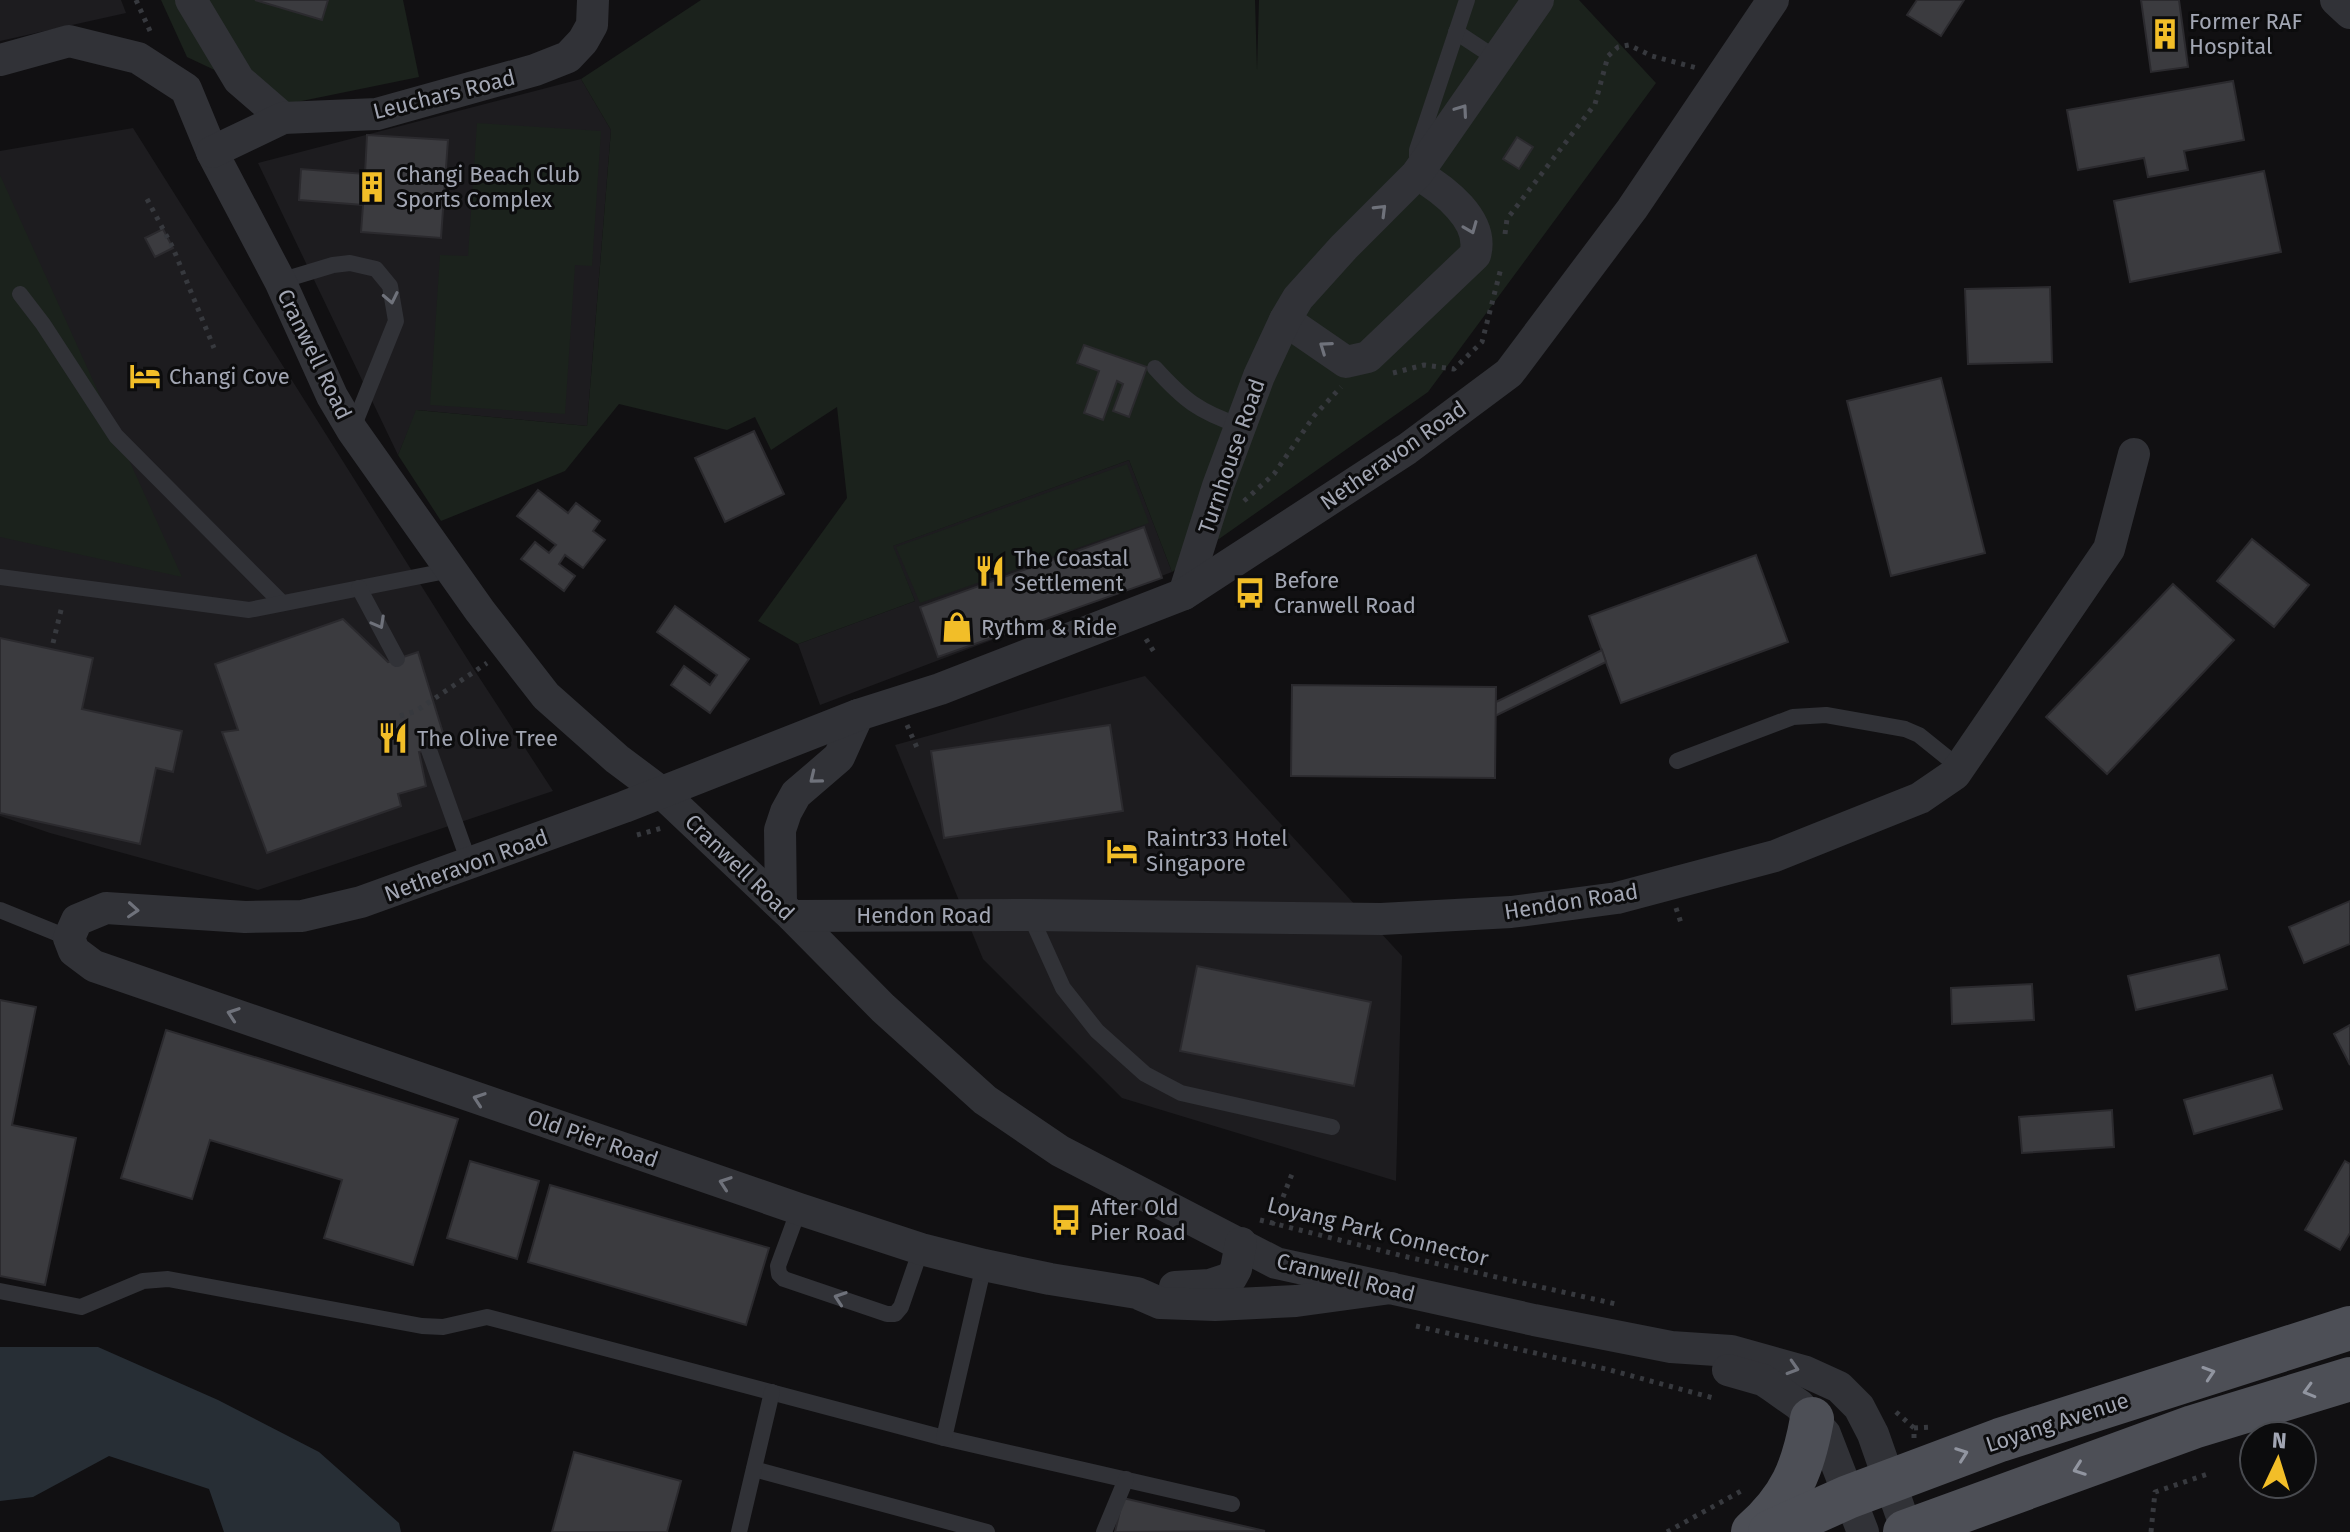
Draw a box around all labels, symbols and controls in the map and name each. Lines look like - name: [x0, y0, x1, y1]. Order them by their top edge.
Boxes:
- place label: Former RAF Hospital: [2189, 8, 2302, 60]
- building icon: Former RAF Hospital: [2148, 17, 2182, 51]
- street label: Leuchars Road: [370, 64, 518, 125]
- one-way arrow: [1452, 104, 1467, 118]
- place label: Changi Beach Club Sports Complex: [396, 161, 580, 213]
- building icon: Changi Beach Club Sports Complex: [355, 170, 389, 204]
- one-way arrow: [1372, 205, 1386, 220]
- one-way arrow: [1461, 220, 1478, 234]
- street label: Cranwell Road: [271, 285, 358, 424]
- one-way arrow: [382, 291, 399, 304]
- one-way arrow: [1319, 342, 1333, 357]
- hotel icon: Changi Cove: [128, 359, 162, 393]
- place label: Changi Cove: [169, 363, 290, 390]
- street label: Turnhouse Road: [1192, 375, 1271, 537]
- street label: Netheravon Road: [1315, 395, 1472, 516]
- place label: The Coastal Settlement: [1014, 545, 1129, 597]
- restaurant icon: The Coastal Settlement: [973, 554, 1007, 588]
- place label: Before Cranwell Road: [1274, 567, 1416, 619]
- bus stop icon: Before Cranwell Road: [1233, 576, 1267, 610]
- shop icon: Rythm & Ride: [940, 610, 974, 644]
- one-way arrow: [369, 614, 385, 629]
- place label: Rythm & Ride: [981, 614, 1117, 641]
- restaurant icon: The Olive Tree: [376, 721, 410, 755]
- place label: The Olive Tree: [417, 725, 558, 752]
- one-way arrow: [809, 768, 824, 782]
- street label: Cranwell Road: [679, 808, 800, 926]
- street label: Netheravon Road: [381, 823, 552, 908]
- place label: Raintr33 Hotel Singapore: [1146, 825, 1288, 877]
- hotel icon: Raintr33 Hotel Singapore: [1105, 834, 1139, 868]
- street label: Hendon Road: [1502, 878, 1640, 925]
- one-way arrow: [127, 901, 140, 918]
- street label: Hendon Road: [856, 902, 992, 929]
- one-way arrow: [227, 1007, 241, 1023]
- one-way arrow: [473, 1092, 487, 1108]
- street label: Old Pier Road: [524, 1103, 662, 1173]
- one-way arrow: [719, 1177, 733, 1193]
- street label: Loyang Park Connector: [1265, 1191, 1492, 1272]
- place label: After Old Pier Road: [1090, 1194, 1186, 1246]
- bus stop icon: After Old Pier Road: [1049, 1203, 1083, 1237]
- street label: Cranwell Road: [1274, 1247, 1418, 1308]
- one-way arrow: [834, 1292, 848, 1308]
- one-way arrow: [1785, 1359, 1799, 1375]
- one-way arrow: [2202, 1366, 2216, 1382]
- one-way arrow: [2302, 1382, 2316, 1398]
- street label: Loyang Avenue: [1982, 1387, 2132, 1458]
- north arrow: [2238, 1420, 2318, 1500]
- text: N: [2271, 1427, 2288, 1455]
- one-way arrow: [1954, 1447, 1968, 1464]
- one-way arrow: [2073, 1459, 2087, 1476]

